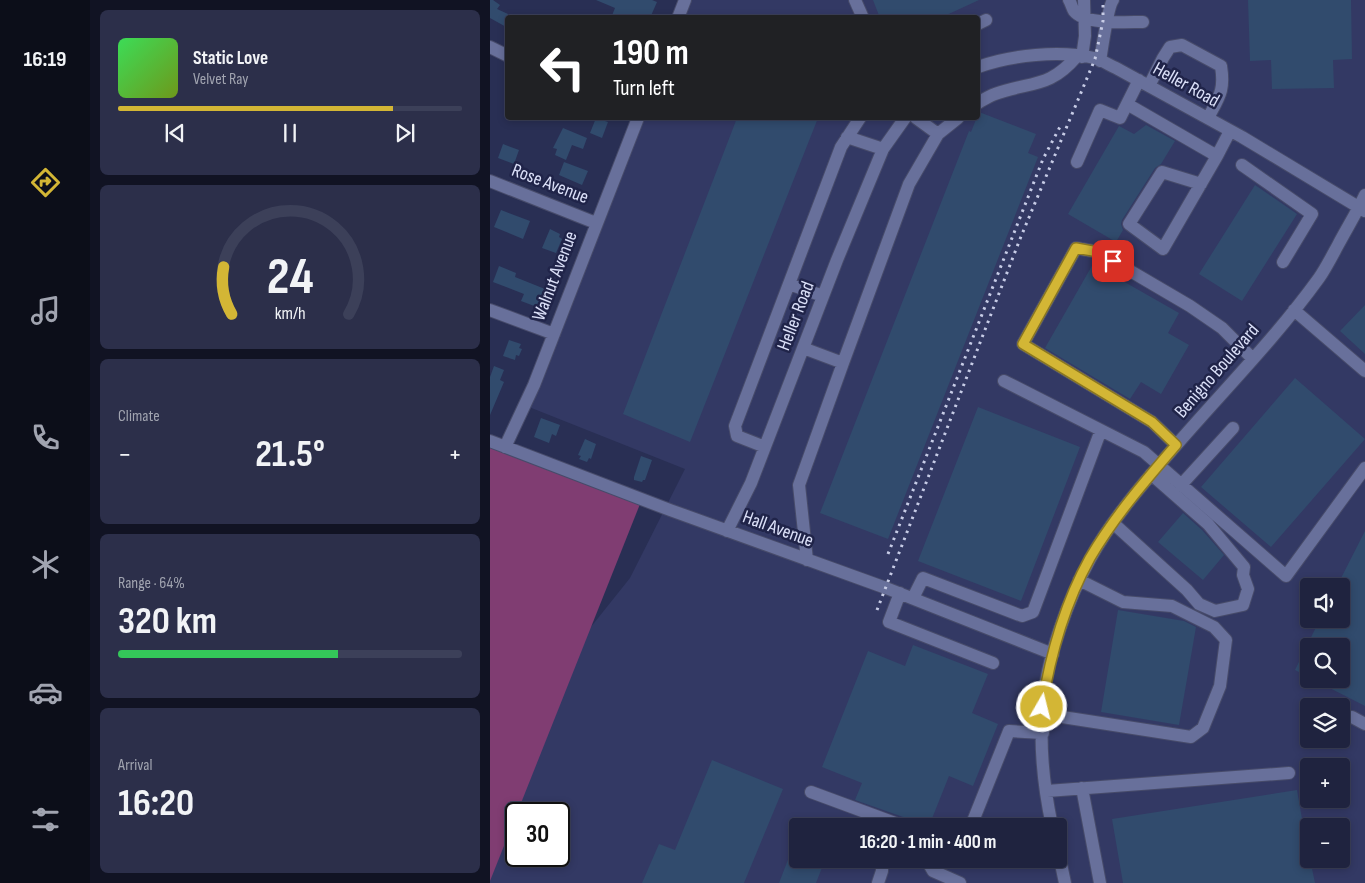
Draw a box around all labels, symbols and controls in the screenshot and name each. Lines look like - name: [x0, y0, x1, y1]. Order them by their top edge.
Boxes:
- text: 190 m: [613, 32, 689, 75]
- icon: left: [530, 35, 595, 100]
- text: 16:19: [24, 46, 66, 73]
- text: Static Love: [193, 47, 268, 70]
- street label: Heller Road: [1149, 57, 1223, 113]
- text: Velvet Ray: [193, 70, 248, 89]
- text: Turn left: [613, 75, 675, 102]
- icon: previous: [161, 119, 189, 147]
- icon: pause: [276, 119, 304, 147]
- icon: next: [391, 119, 419, 147]
- street label: Rose Avenue: [508, 159, 592, 209]
- icon: directions: [28, 165, 63, 200]
- street label: Walnut Avenue: [527, 228, 583, 324]
- pin: [1092, 240, 1134, 282]
- text: 24: [267, 246, 313, 309]
- icon: arrive: [1099, 247, 1127, 275]
- street label: Heller Road: [772, 278, 820, 354]
- icon: music: [28, 293, 63, 328]
- text: km/h: [275, 303, 305, 324]
- street label: Benigno Boulevard: [1170, 319, 1264, 423]
- text: Climate: [118, 407, 160, 426]
- icon: phone: [28, 420, 63, 455]
- text: 21.5°: [255, 432, 325, 477]
- text: −: [118, 438, 132, 471]
- text: +: [448, 438, 462, 471]
- street label: Hall Avenue: [740, 506, 816, 552]
- icon: climate: [28, 547, 63, 582]
- text: Range · 64%: [118, 574, 185, 593]
- map controls: [1300, 578, 1350, 868]
- button: sound: [1300, 578, 1350, 628]
- text: 320 km: [118, 599, 217, 644]
- button: search: [1300, 638, 1350, 688]
- icon: car: [28, 675, 63, 710]
- position arrow: [1015, 680, 1067, 732]
- button: layers: [1300, 698, 1350, 748]
- text: Arrival: [118, 756, 152, 775]
- button: +: [1300, 758, 1350, 808]
- text: 16:20: [118, 781, 194, 826]
- icon: filters: [28, 802, 63, 837]
- speed limit sign: 30: [505, 802, 570, 867]
- button: −: [1300, 818, 1350, 868]
- text: 16:20 · 1 min · 400 m: [860, 831, 996, 854]

